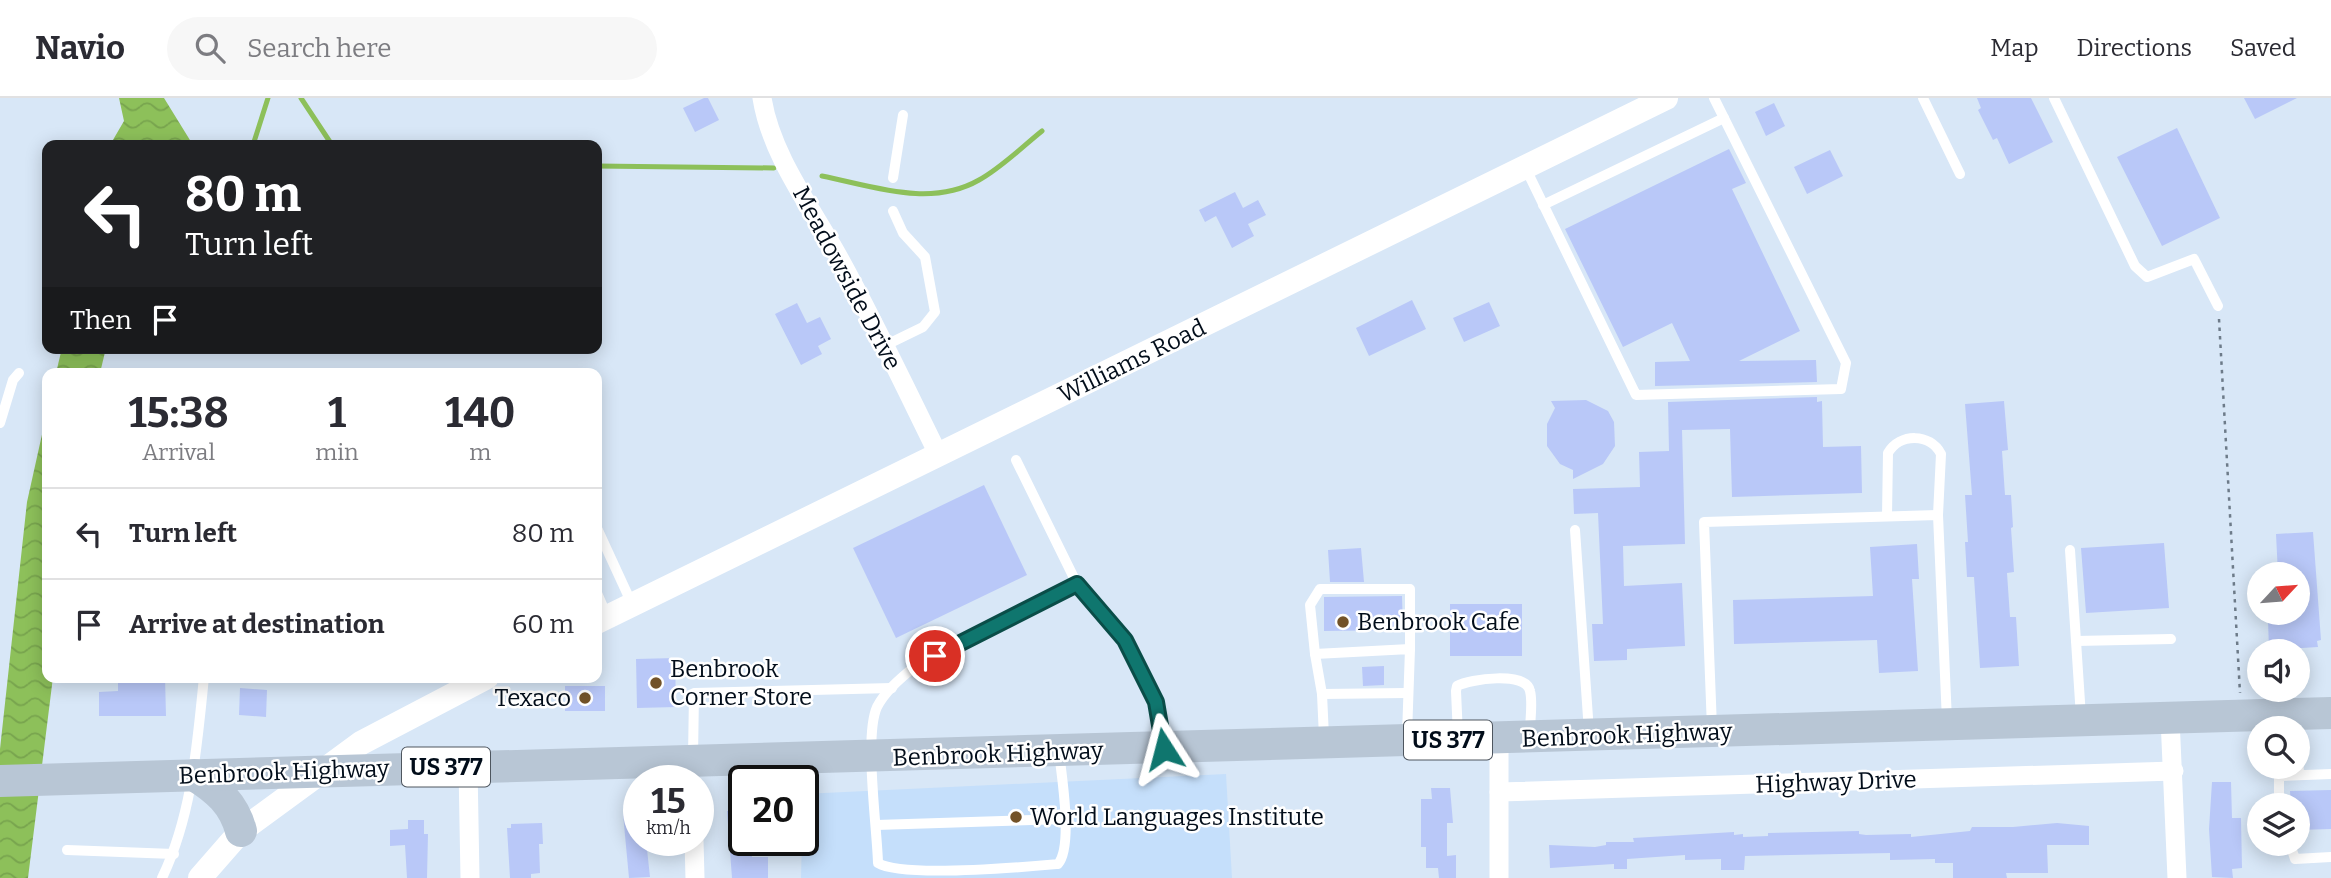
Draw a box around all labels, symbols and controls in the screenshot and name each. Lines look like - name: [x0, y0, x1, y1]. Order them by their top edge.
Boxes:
- search box: [167, 17, 657, 80]
- text: Navio: [35, 28, 125, 68]
- icon: search: [191, 29, 229, 67]
- text: Search here: [247, 33, 391, 64]
- text: Map: [1990, 34, 2039, 62]
- text: Directions: [2077, 34, 2192, 62]
- text: Saved: [2230, 34, 2296, 62]
- text: 80 m: [185, 165, 301, 224]
- icon: left: [70, 168, 161, 259]
- street label: Meadowside Drive: [787, 182, 907, 374]
- text: Turn left: [185, 225, 313, 263]
- icon: arrive: [146, 301, 184, 339]
- text: Then: [70, 305, 132, 336]
- street label: Williams Road: [1054, 313, 1210, 409]
- text: 15:38: [128, 388, 229, 438]
- text: 1: [328, 388, 346, 438]
- text: 140: [445, 388, 516, 438]
- text: Arrival: [142, 438, 215, 466]
- text: min: [315, 438, 359, 466]
- text: m: [469, 438, 491, 466]
- icon: left: [70, 515, 108, 553]
- text: Turn left: [129, 518, 237, 549]
- text: 80 m: [512, 518, 574, 549]
- north arrow: [2247, 562, 2310, 625]
- map controls: [2247, 562, 2310, 856]
- icon: arrive: [70, 606, 108, 644]
- place label: Benbrook Cafe: [1357, 608, 1520, 636]
- text: Arrive at destination: [129, 609, 384, 640]
- text: 60 m: [512, 609, 574, 640]
- marker: Benbrook Cafe: [1335, 614, 1351, 630]
- pin: [905, 626, 965, 686]
- icon: arrive: [916, 637, 954, 675]
- button: sound: [2247, 639, 2310, 702]
- place label: Benbrook Corner Store: [670, 655, 812, 711]
- marker: Benbrook Corner Store: [648, 675, 664, 691]
- place label: Texaco: [494, 684, 571, 712]
- marker: Texaco: [577, 690, 593, 706]
- position arrow: [1127, 712, 1201, 786]
- button: search: [2247, 716, 2310, 779]
- street label: Benbrook Highway: [1521, 717, 1733, 753]
- road number: US 377: [1404, 720, 1492, 760]
- street label: Benbrook Highway: [892, 736, 1104, 772]
- road number: US 377: [402, 748, 490, 786]
- street label: Benbrook Highway: [178, 754, 390, 790]
- speed limit sign: 20: [728, 765, 819, 856]
- street label: Highway Drive: [1755, 765, 1917, 799]
- text: 15: [651, 780, 686, 822]
- button: layers: [2247, 793, 2310, 856]
- place label: World Languages Institute: [1030, 803, 1324, 831]
- marker: World Languages Institute: [1008, 809, 1024, 825]
- text: km/h: [646, 817, 691, 839]

